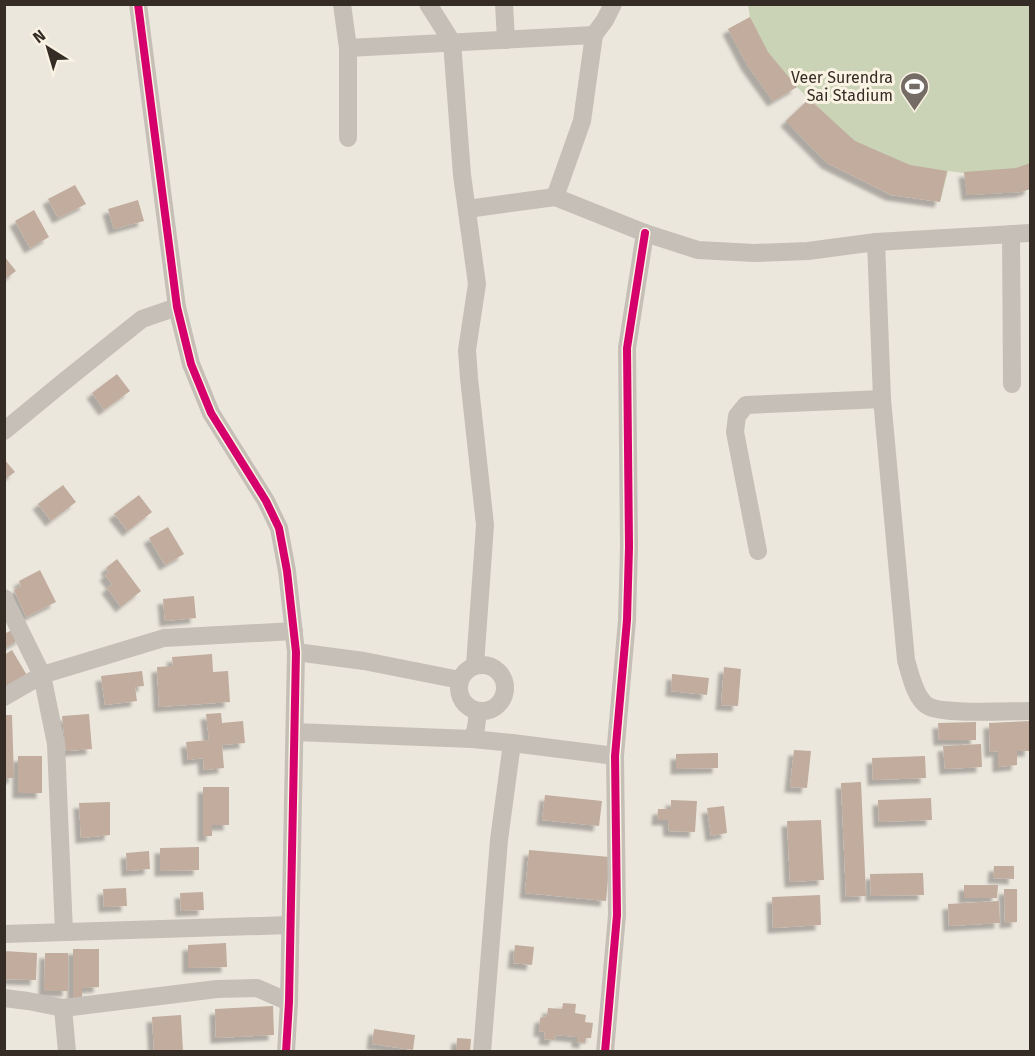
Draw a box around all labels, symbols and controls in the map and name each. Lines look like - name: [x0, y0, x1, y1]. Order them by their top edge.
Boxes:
- north arrow: [18, 18, 78, 78]
- text: N: [29, 26, 49, 47]
- place label: Veer Surendra Sai Stadium: [791, 68, 893, 105]
- sports icon: Veer Surendra Sai Stadium: [898, 70, 930, 112]

